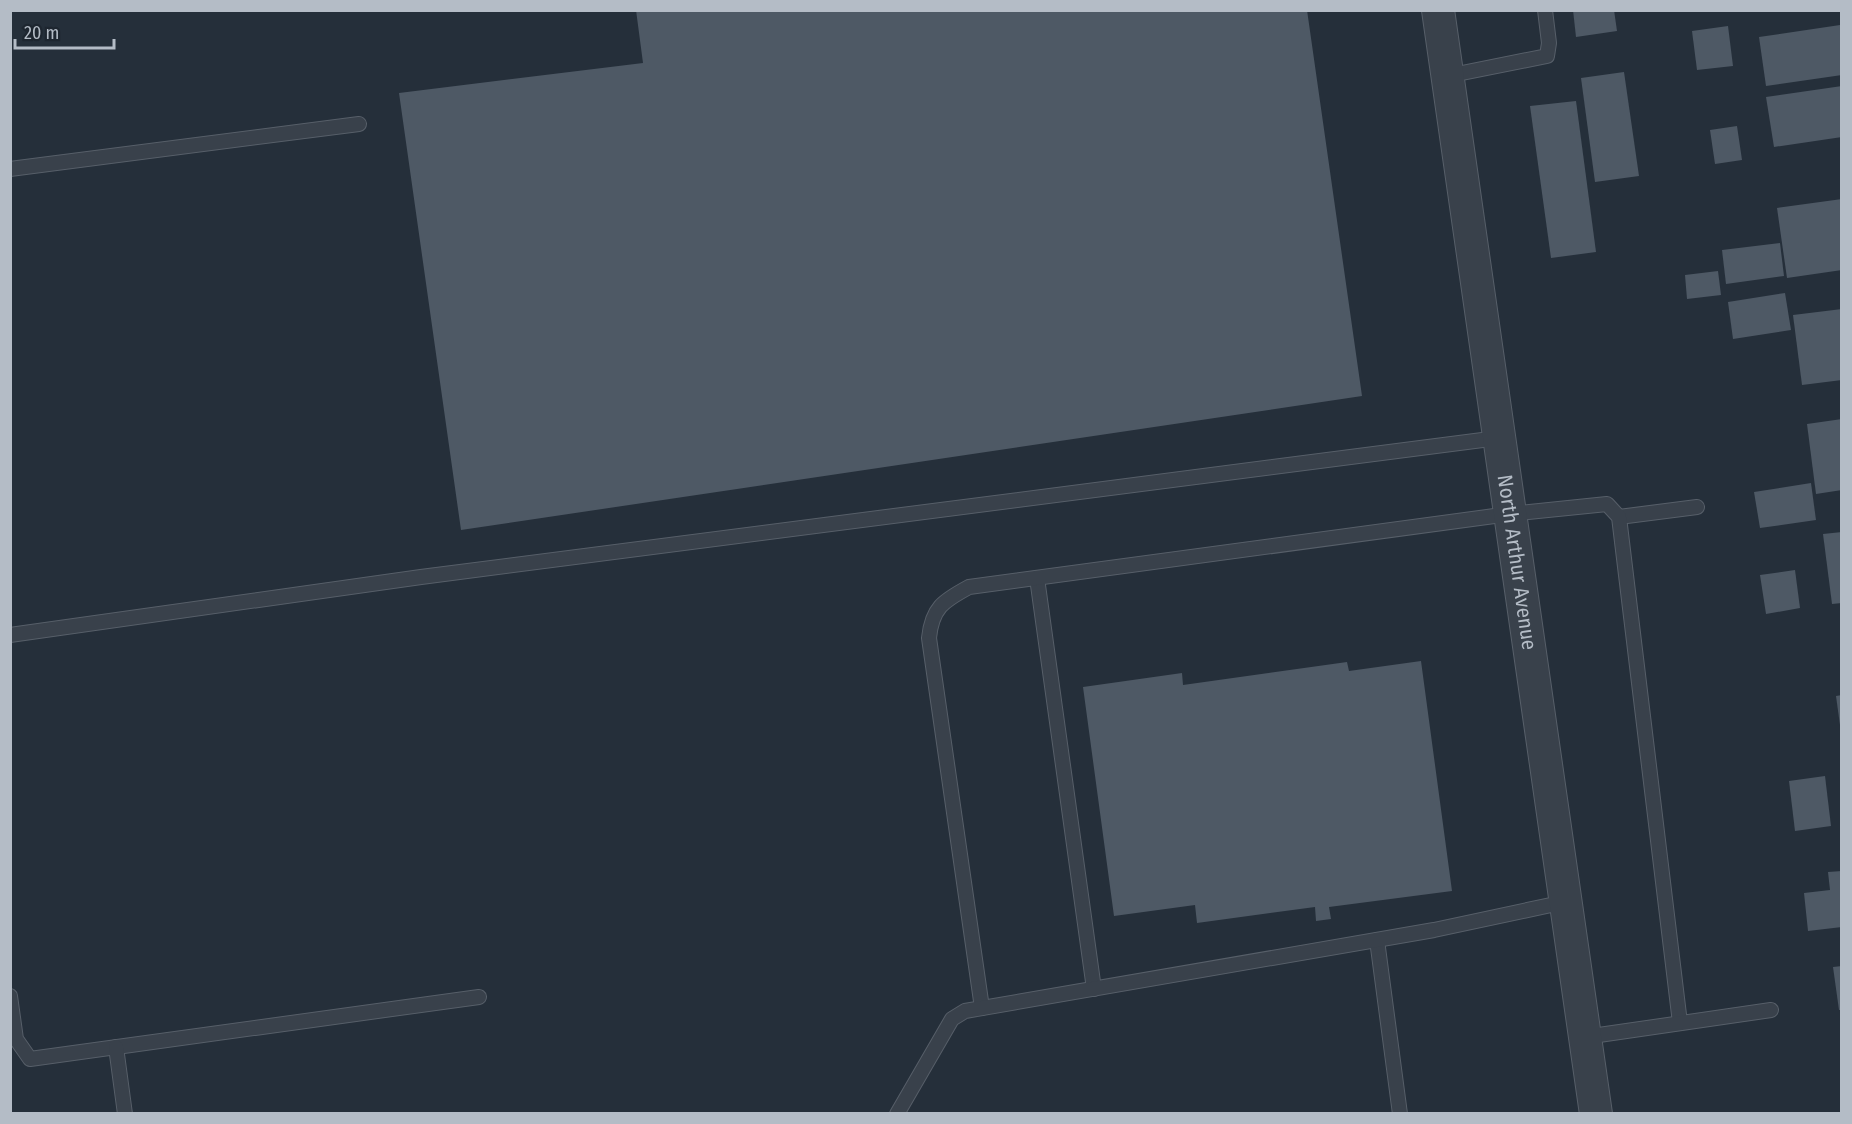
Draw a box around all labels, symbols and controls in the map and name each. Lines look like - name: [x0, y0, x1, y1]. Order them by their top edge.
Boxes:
- scale bar: [15, 12, 114, 50]
- text: 20 m: [24, 22, 59, 44]
- street label: North Arthur Avenue: [1492, 473, 1542, 652]

